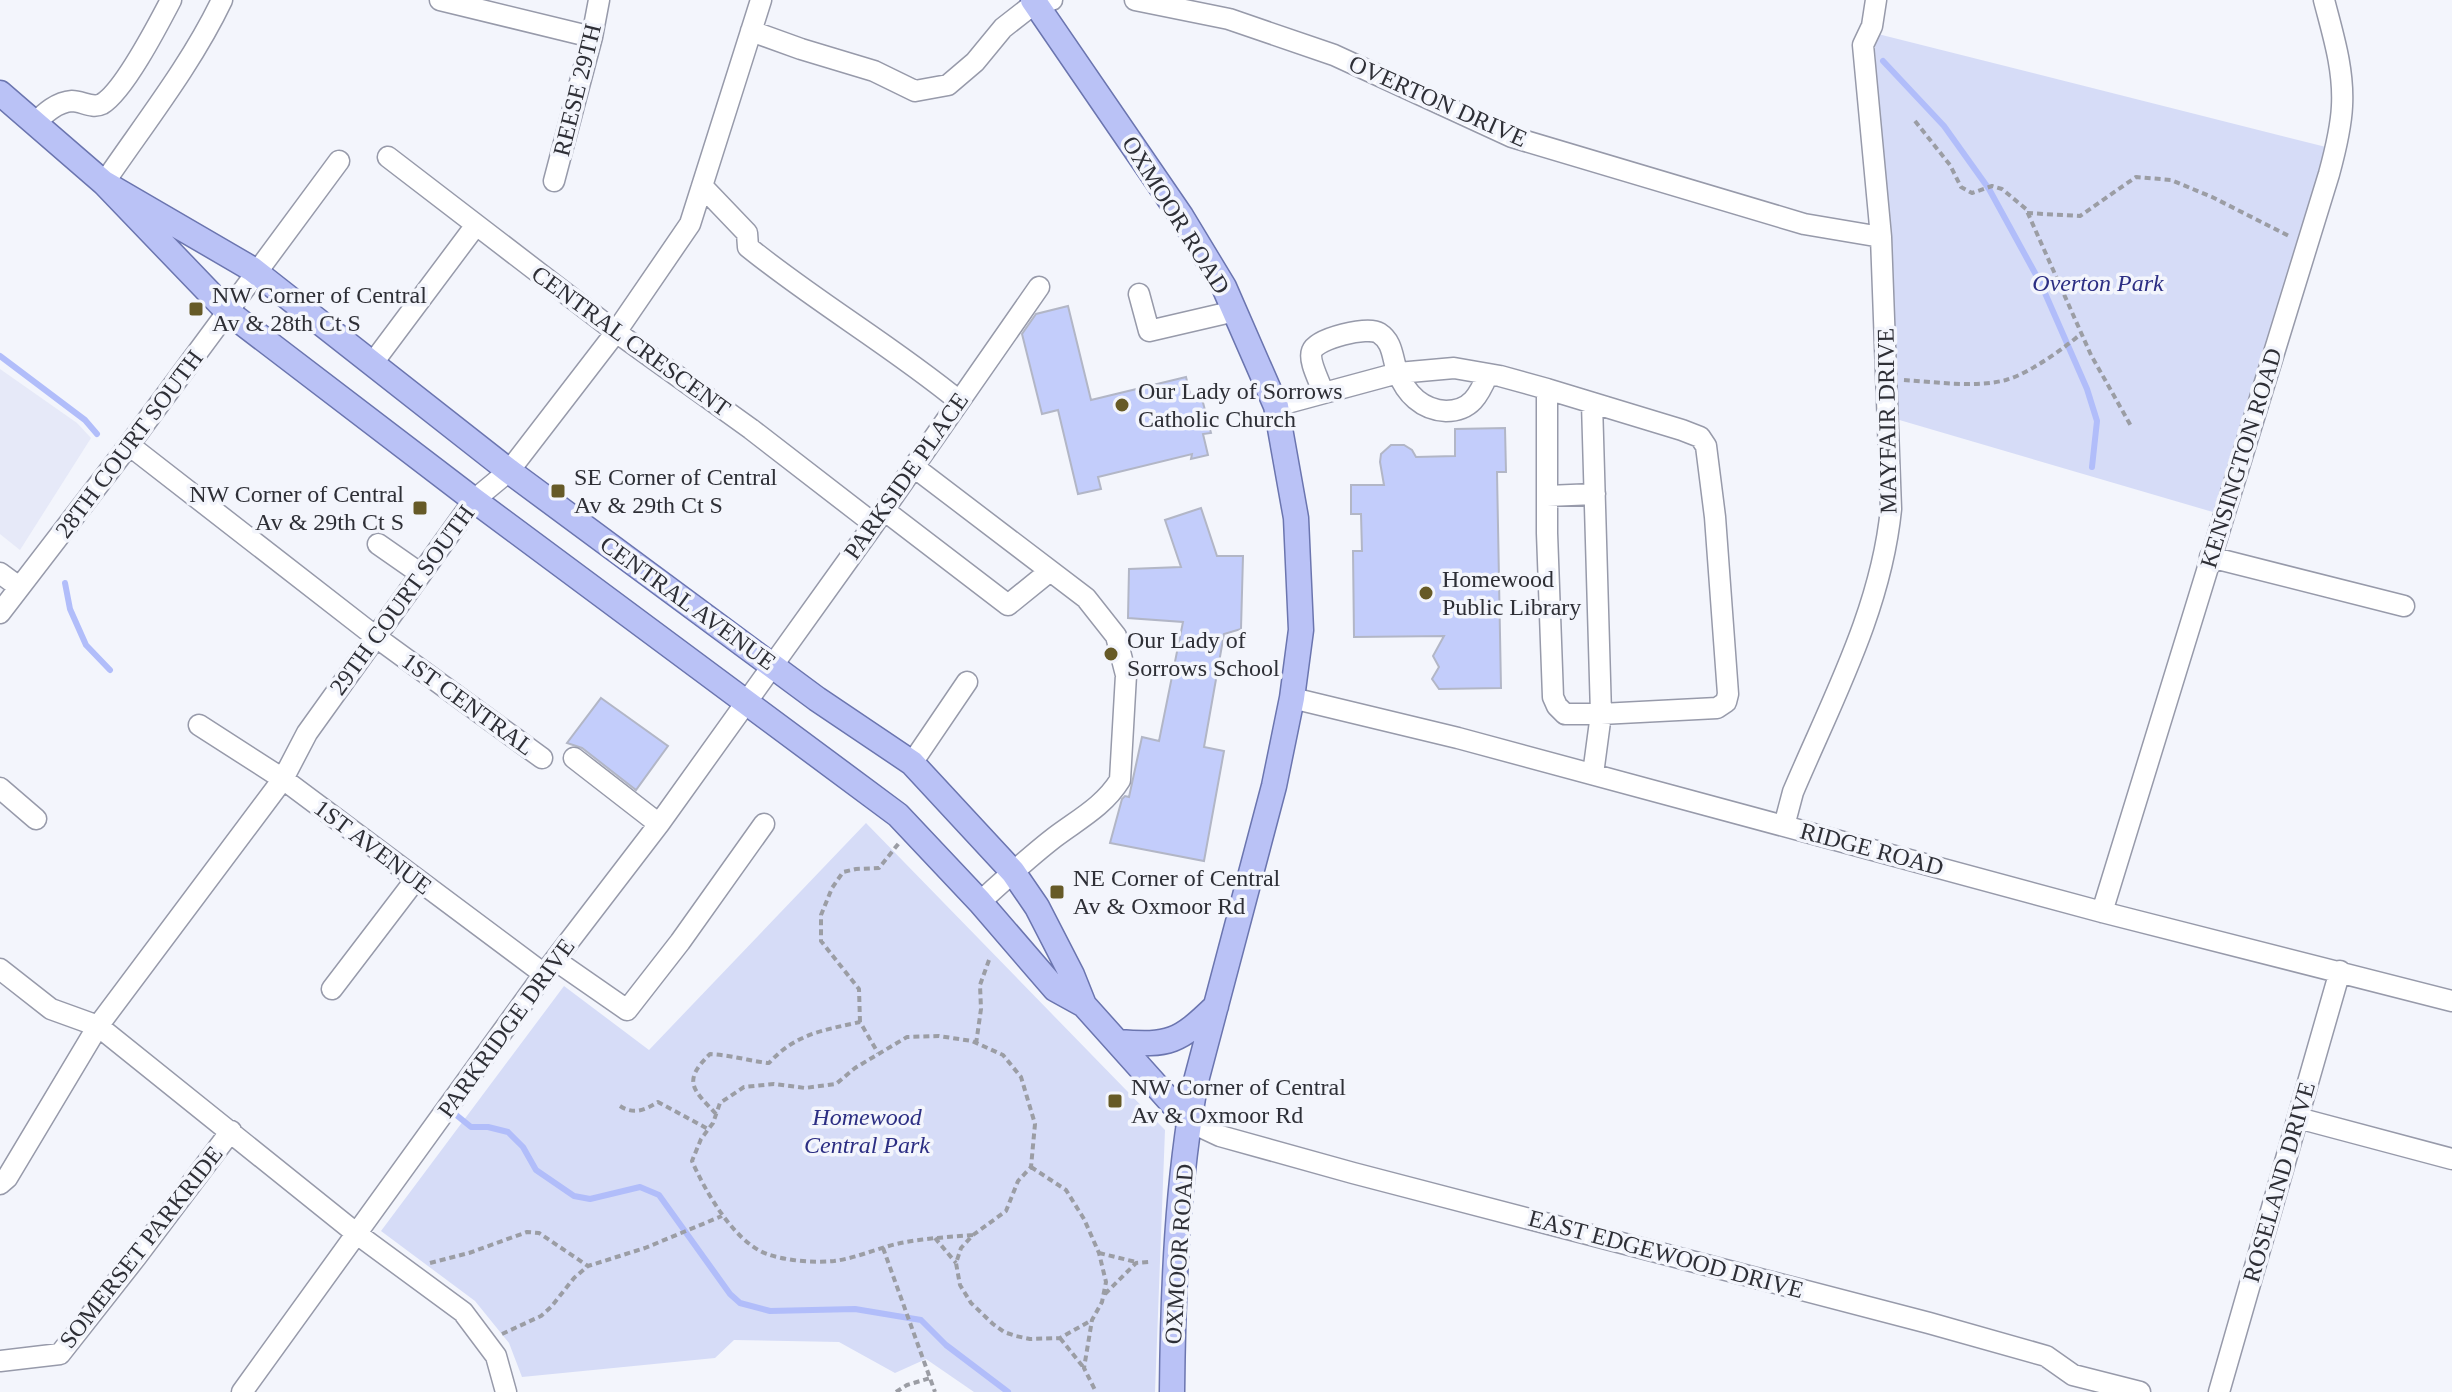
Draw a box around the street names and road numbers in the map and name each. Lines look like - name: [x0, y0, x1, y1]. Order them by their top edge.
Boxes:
- street label: REESE 29TH: [548, 21, 606, 159]
- street label: OVERTON DRIVE: [1345, 50, 1531, 152]
- street label: OXMOOR ROAD: [1117, 131, 1235, 299]
- street label: CENTRAL CRESCENT: [527, 260, 735, 422]
- street label: MAYFAIR DRIVE: [1872, 328, 1902, 514]
- street label: 28TH COURT SOUTH: [50, 345, 208, 543]
- street label: KENSINGTON ROAD: [2195, 345, 2287, 571]
- street label: PARKSIDE PLACE: [839, 388, 973, 564]
- street label: 29TH COURT SOUTH: [325, 500, 479, 700]
- street label: CENTRAL AVENUE: [595, 531, 781, 675]
- street label: 1ST CENTRAL: [397, 648, 539, 760]
- street label: 1ST AVENUE: [309, 795, 437, 899]
- street label: RIDGE ROAD: [1797, 817, 1947, 881]
- street label: PARKRIDGE DRIVE: [432, 934, 580, 1122]
- street label: ROSELAND DRIVE: [2238, 1079, 2320, 1285]
- street label: SOMERSET PARKRIDE: [54, 1141, 228, 1353]
- street label: OXMOOR ROAD: [1160, 1163, 1198, 1345]
- street label: EAST EDGEWOOD DRIVE: [1526, 1205, 1806, 1303]

